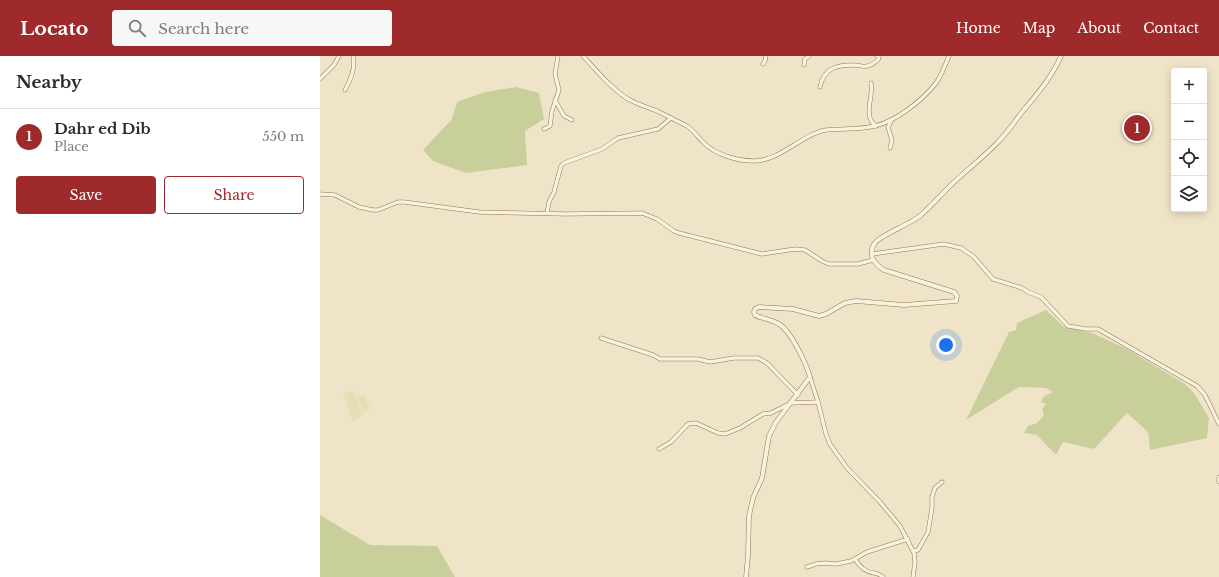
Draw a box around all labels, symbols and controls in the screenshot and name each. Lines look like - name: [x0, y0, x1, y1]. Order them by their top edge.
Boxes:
- search box: [112, 10, 392, 46]
- text: Locato: [20, 17, 88, 40]
- icon: search: [126, 17, 148, 39]
- text: Search here: [158, 19, 249, 38]
- text: Home: [956, 19, 1001, 37]
- text: Map: [1023, 19, 1055, 37]
- text: About: [1077, 19, 1121, 37]
- text: Contact: [1143, 19, 1199, 37]
- map controls: [1171, 68, 1207, 212]
- button: +: [1171, 68, 1207, 104]
- text: Nearby: [16, 72, 82, 93]
- button: −: [1171, 104, 1207, 140]
- pin: 1: [1124, 113, 1150, 143]
- text: Dahr ed Dib: [54, 119, 151, 138]
- text: 1: [26, 128, 32, 145]
- text: 550 m: [262, 128, 304, 145]
- text: Place: [54, 138, 89, 155]
- button: locate: [1171, 140, 1207, 176]
- button: Save: [16, 176, 156, 214]
- button: Share: [164, 176, 304, 214]
- button: layers: [1171, 176, 1207, 212]
- your location: [936, 335, 956, 355]

